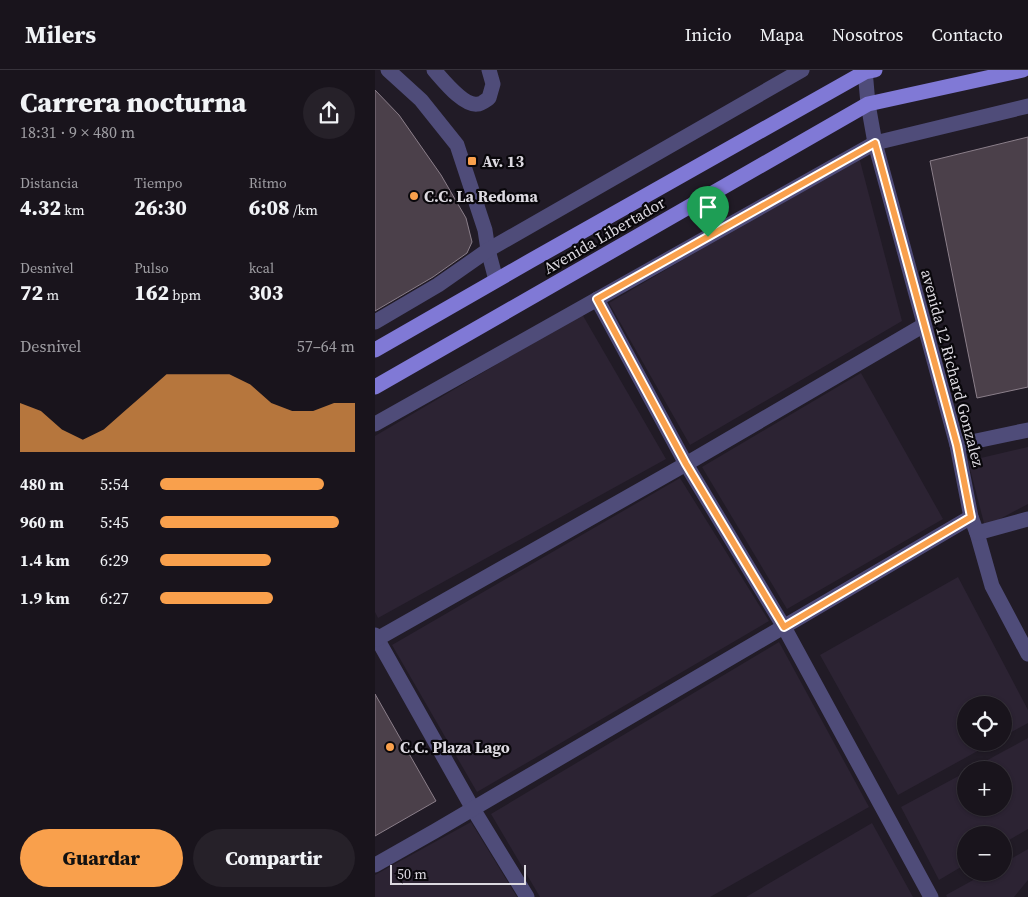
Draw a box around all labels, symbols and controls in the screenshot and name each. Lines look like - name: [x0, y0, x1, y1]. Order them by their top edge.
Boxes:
- text: Milers: [25, 18, 96, 51]
- text: Inicio: [685, 22, 732, 47]
- text: Mapa: [760, 22, 804, 47]
- text: Nosotros: [832, 22, 903, 47]
- text: Contacto: [931, 22, 1003, 47]
- text: Carrera nocturna: [20, 83, 247, 121]
- button: share: [303, 87, 355, 139]
- text: 18:31 · 9 × 480 m: [20, 121, 135, 143]
- place label: Av. 13: [482, 150, 524, 172]
- marker: Av. 13: [466, 155, 478, 167]
- text: Distancia: [20, 173, 78, 193]
- text: Tiempo: [134, 173, 182, 193]
- text: Ritmo: [249, 173, 287, 193]
- place label: C.C. La Redoma: [424, 185, 538, 207]
- pin: [687, 186, 729, 237]
- marker: C.C. La Redoma: [408, 190, 420, 202]
- street label: Avenida Libertador: [539, 191, 669, 279]
- text: 4.32: [20, 193, 61, 222]
- text: 26:30: [134, 193, 187, 222]
- text: 6:08: [249, 193, 290, 222]
- icon: arrive: [694, 193, 722, 221]
- text: km: [61, 200, 85, 220]
- text: /km: [290, 200, 318, 220]
- text: Desnivel: [20, 258, 74, 278]
- text: Pulso: [134, 258, 169, 278]
- text: kcal: [249, 258, 274, 278]
- street label: avenida 12 Richard Gonzalez: [916, 267, 990, 469]
- text: 72: [20, 278, 43, 307]
- text: 162: [134, 278, 169, 307]
- text: 303: [249, 278, 283, 307]
- text: m: [43, 285, 59, 305]
- text: bpm: [169, 285, 201, 305]
- text: Desnivel: [20, 335, 81, 357]
- text: 57–64 m: [297, 335, 355, 357]
- text: 480 m: [20, 473, 64, 495]
- text: 5:54: [100, 473, 129, 495]
- text: 960 m: [20, 511, 64, 533]
- text: 5:45: [100, 511, 129, 533]
- text: 1.4 km: [20, 549, 70, 571]
- text: 6:29: [100, 549, 129, 571]
- text: 1.9 km: [20, 587, 70, 609]
- text: 6:27: [100, 587, 129, 609]
- map controls: [957, 696, 1012, 881]
- button: locate: [957, 696, 1012, 751]
- place label: C.C. Plaza Lago: [400, 736, 510, 758]
- marker: C.C. Plaza Lago: [384, 741, 396, 753]
- button: +: [957, 761, 1012, 816]
- button: −: [957, 826, 1012, 881]
- button: Guardar: [20, 829, 183, 887]
- button: Compartir: [193, 829, 355, 887]
- scale bar: [390, 862, 526, 885]
- text: 50 m: [397, 864, 427, 884]

